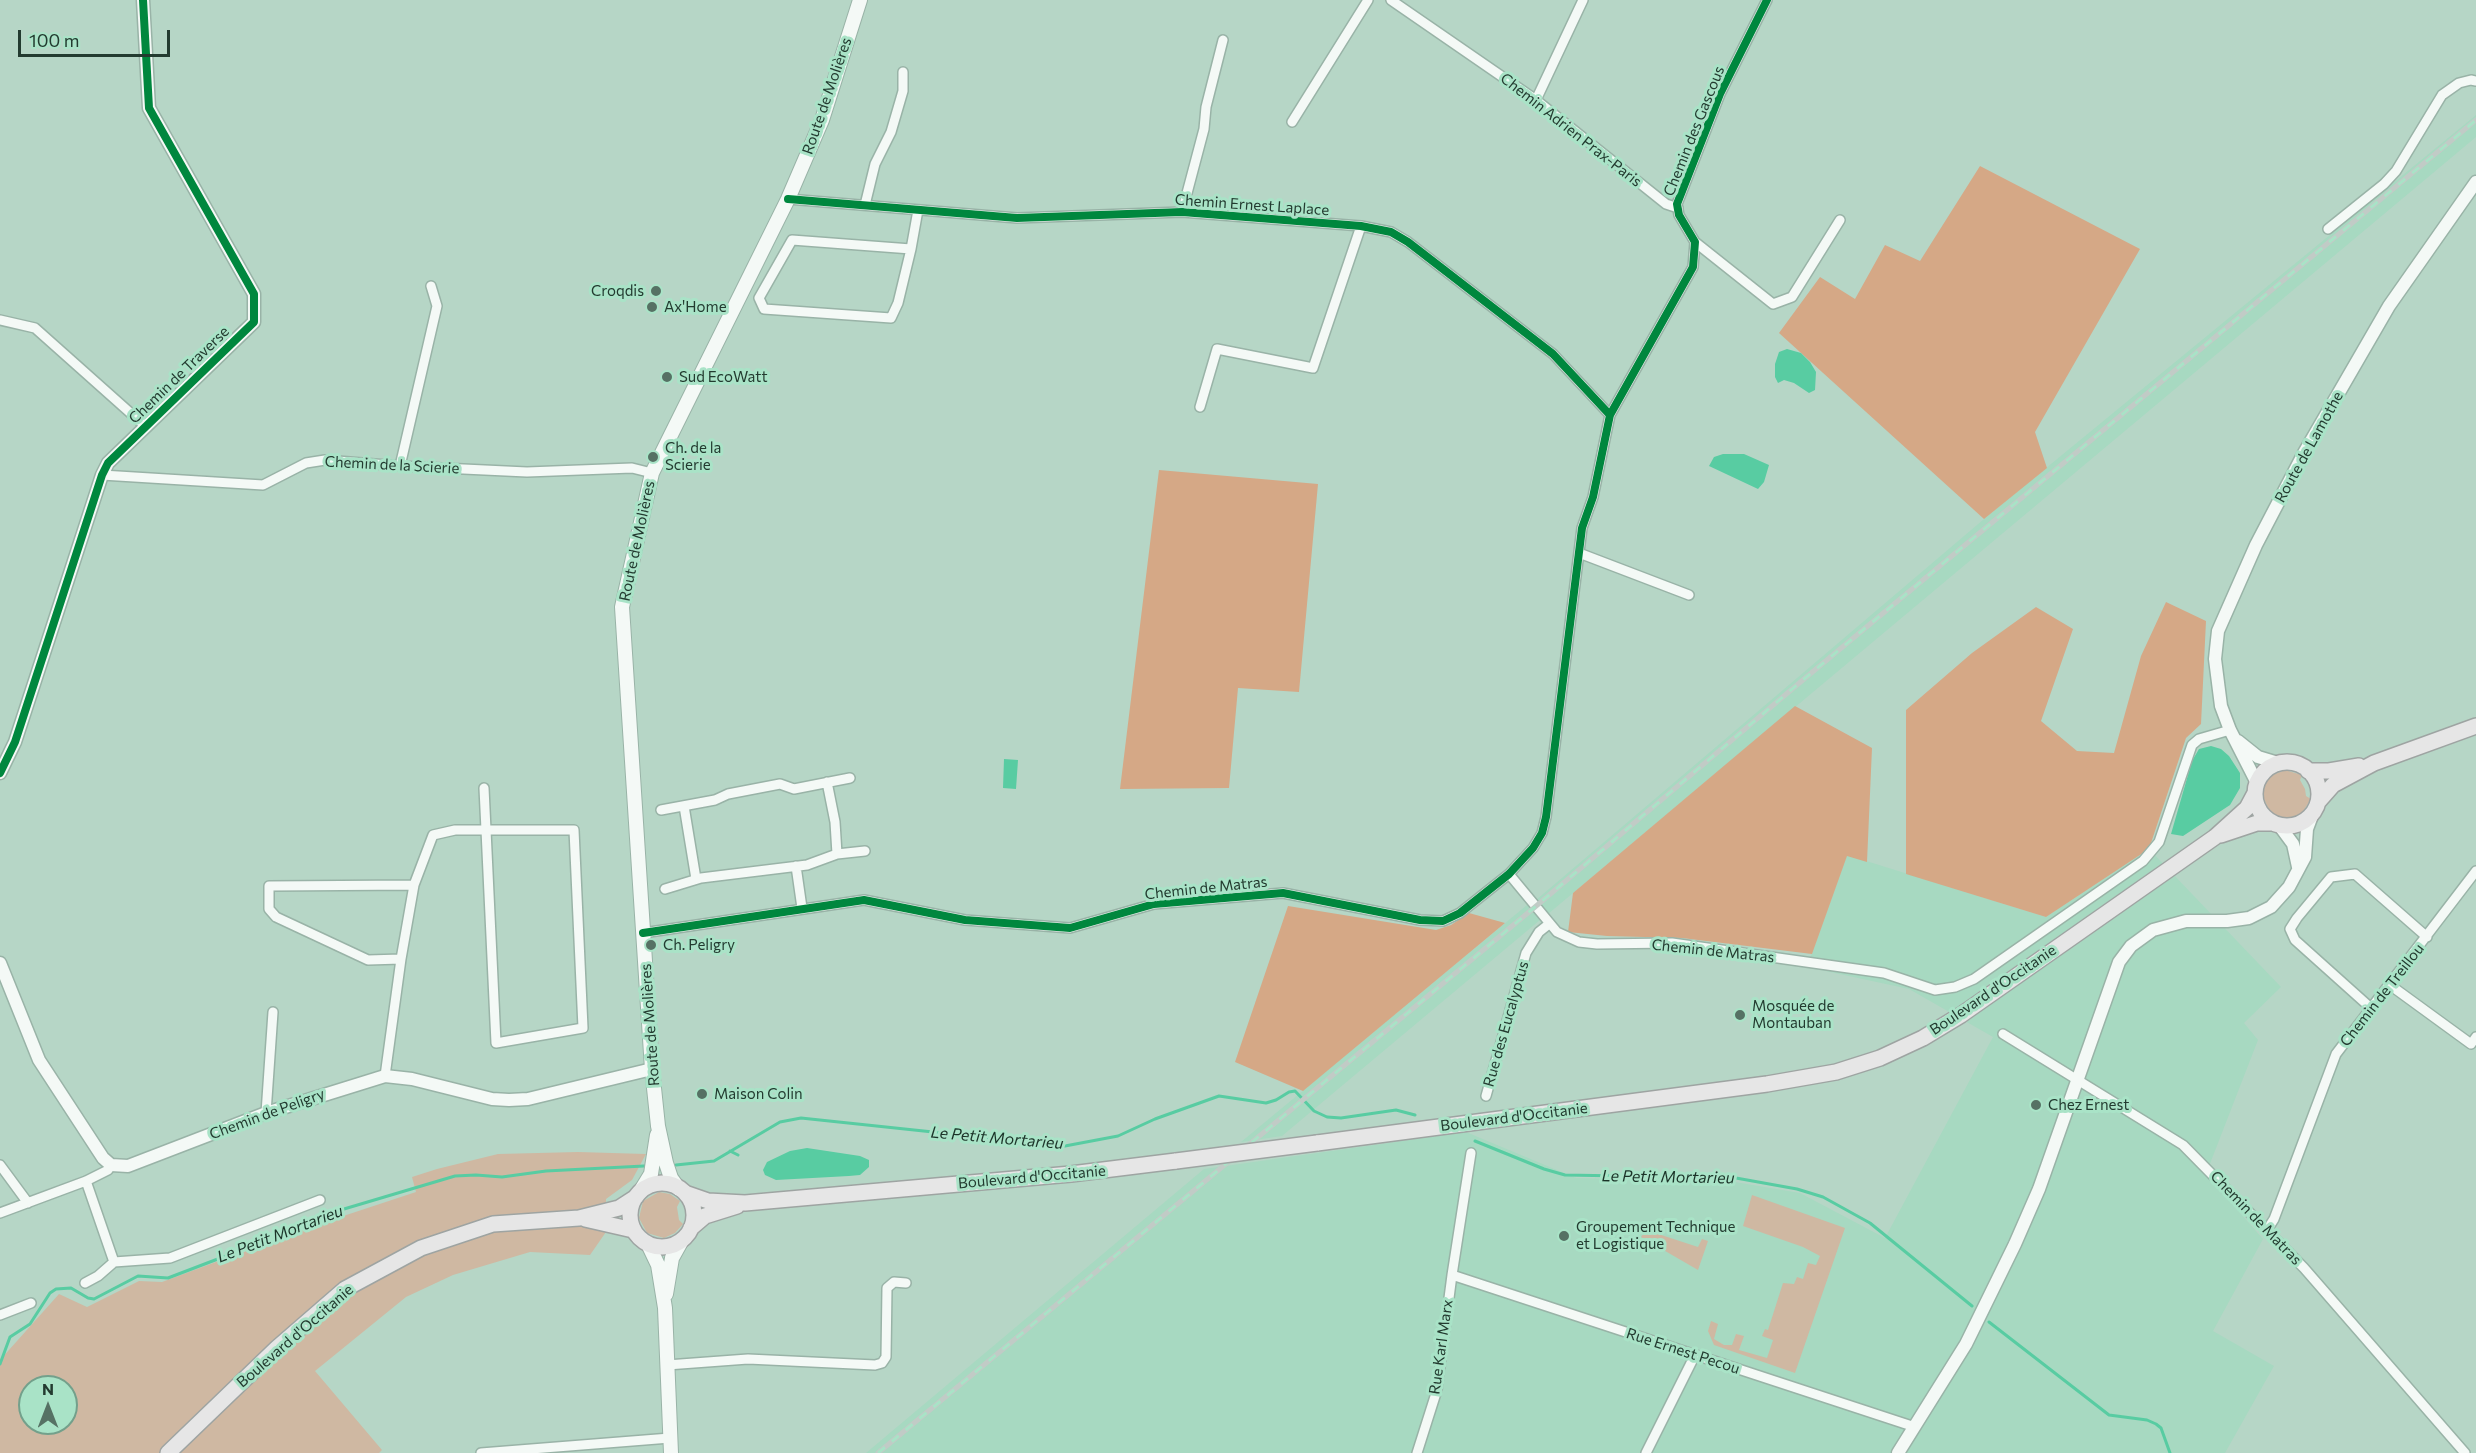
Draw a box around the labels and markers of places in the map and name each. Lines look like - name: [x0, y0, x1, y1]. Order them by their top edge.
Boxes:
- place label: Croqdis: [591, 282, 644, 300]
- marker: Croqdis: [649, 284, 663, 298]
- place label: Ax'Home: [664, 298, 727, 316]
- marker: Ax'Home: [645, 300, 659, 314]
- place label: Sud EcoWatt: [679, 368, 768, 386]
- marker: Sud EcoWatt: [660, 370, 674, 384]
- place label: Ch. de la Scierie: [665, 439, 721, 474]
- marker: Ch. de la Scierie: [646, 450, 660, 464]
- place label: Ch. Peligry: [663, 936, 735, 954]
- marker: Ch. Peligry: [644, 938, 658, 952]
- place label: Mosquée de Montauban: [1752, 997, 1834, 1032]
- marker: Mosquée de Montauban: [1733, 1008, 1747, 1022]
- place label: Maison Colin: [714, 1085, 803, 1103]
- marker: Maison Colin: [695, 1087, 709, 1101]
- place label: Chez Ernest: [2048, 1096, 2129, 1114]
- marker: Chez Ernest: [2029, 1098, 2043, 1112]
- place label: Groupement Technique et Logistique: [1576, 1218, 1735, 1253]
- marker: Groupement Technique et Logistique: [1557, 1229, 1571, 1243]

